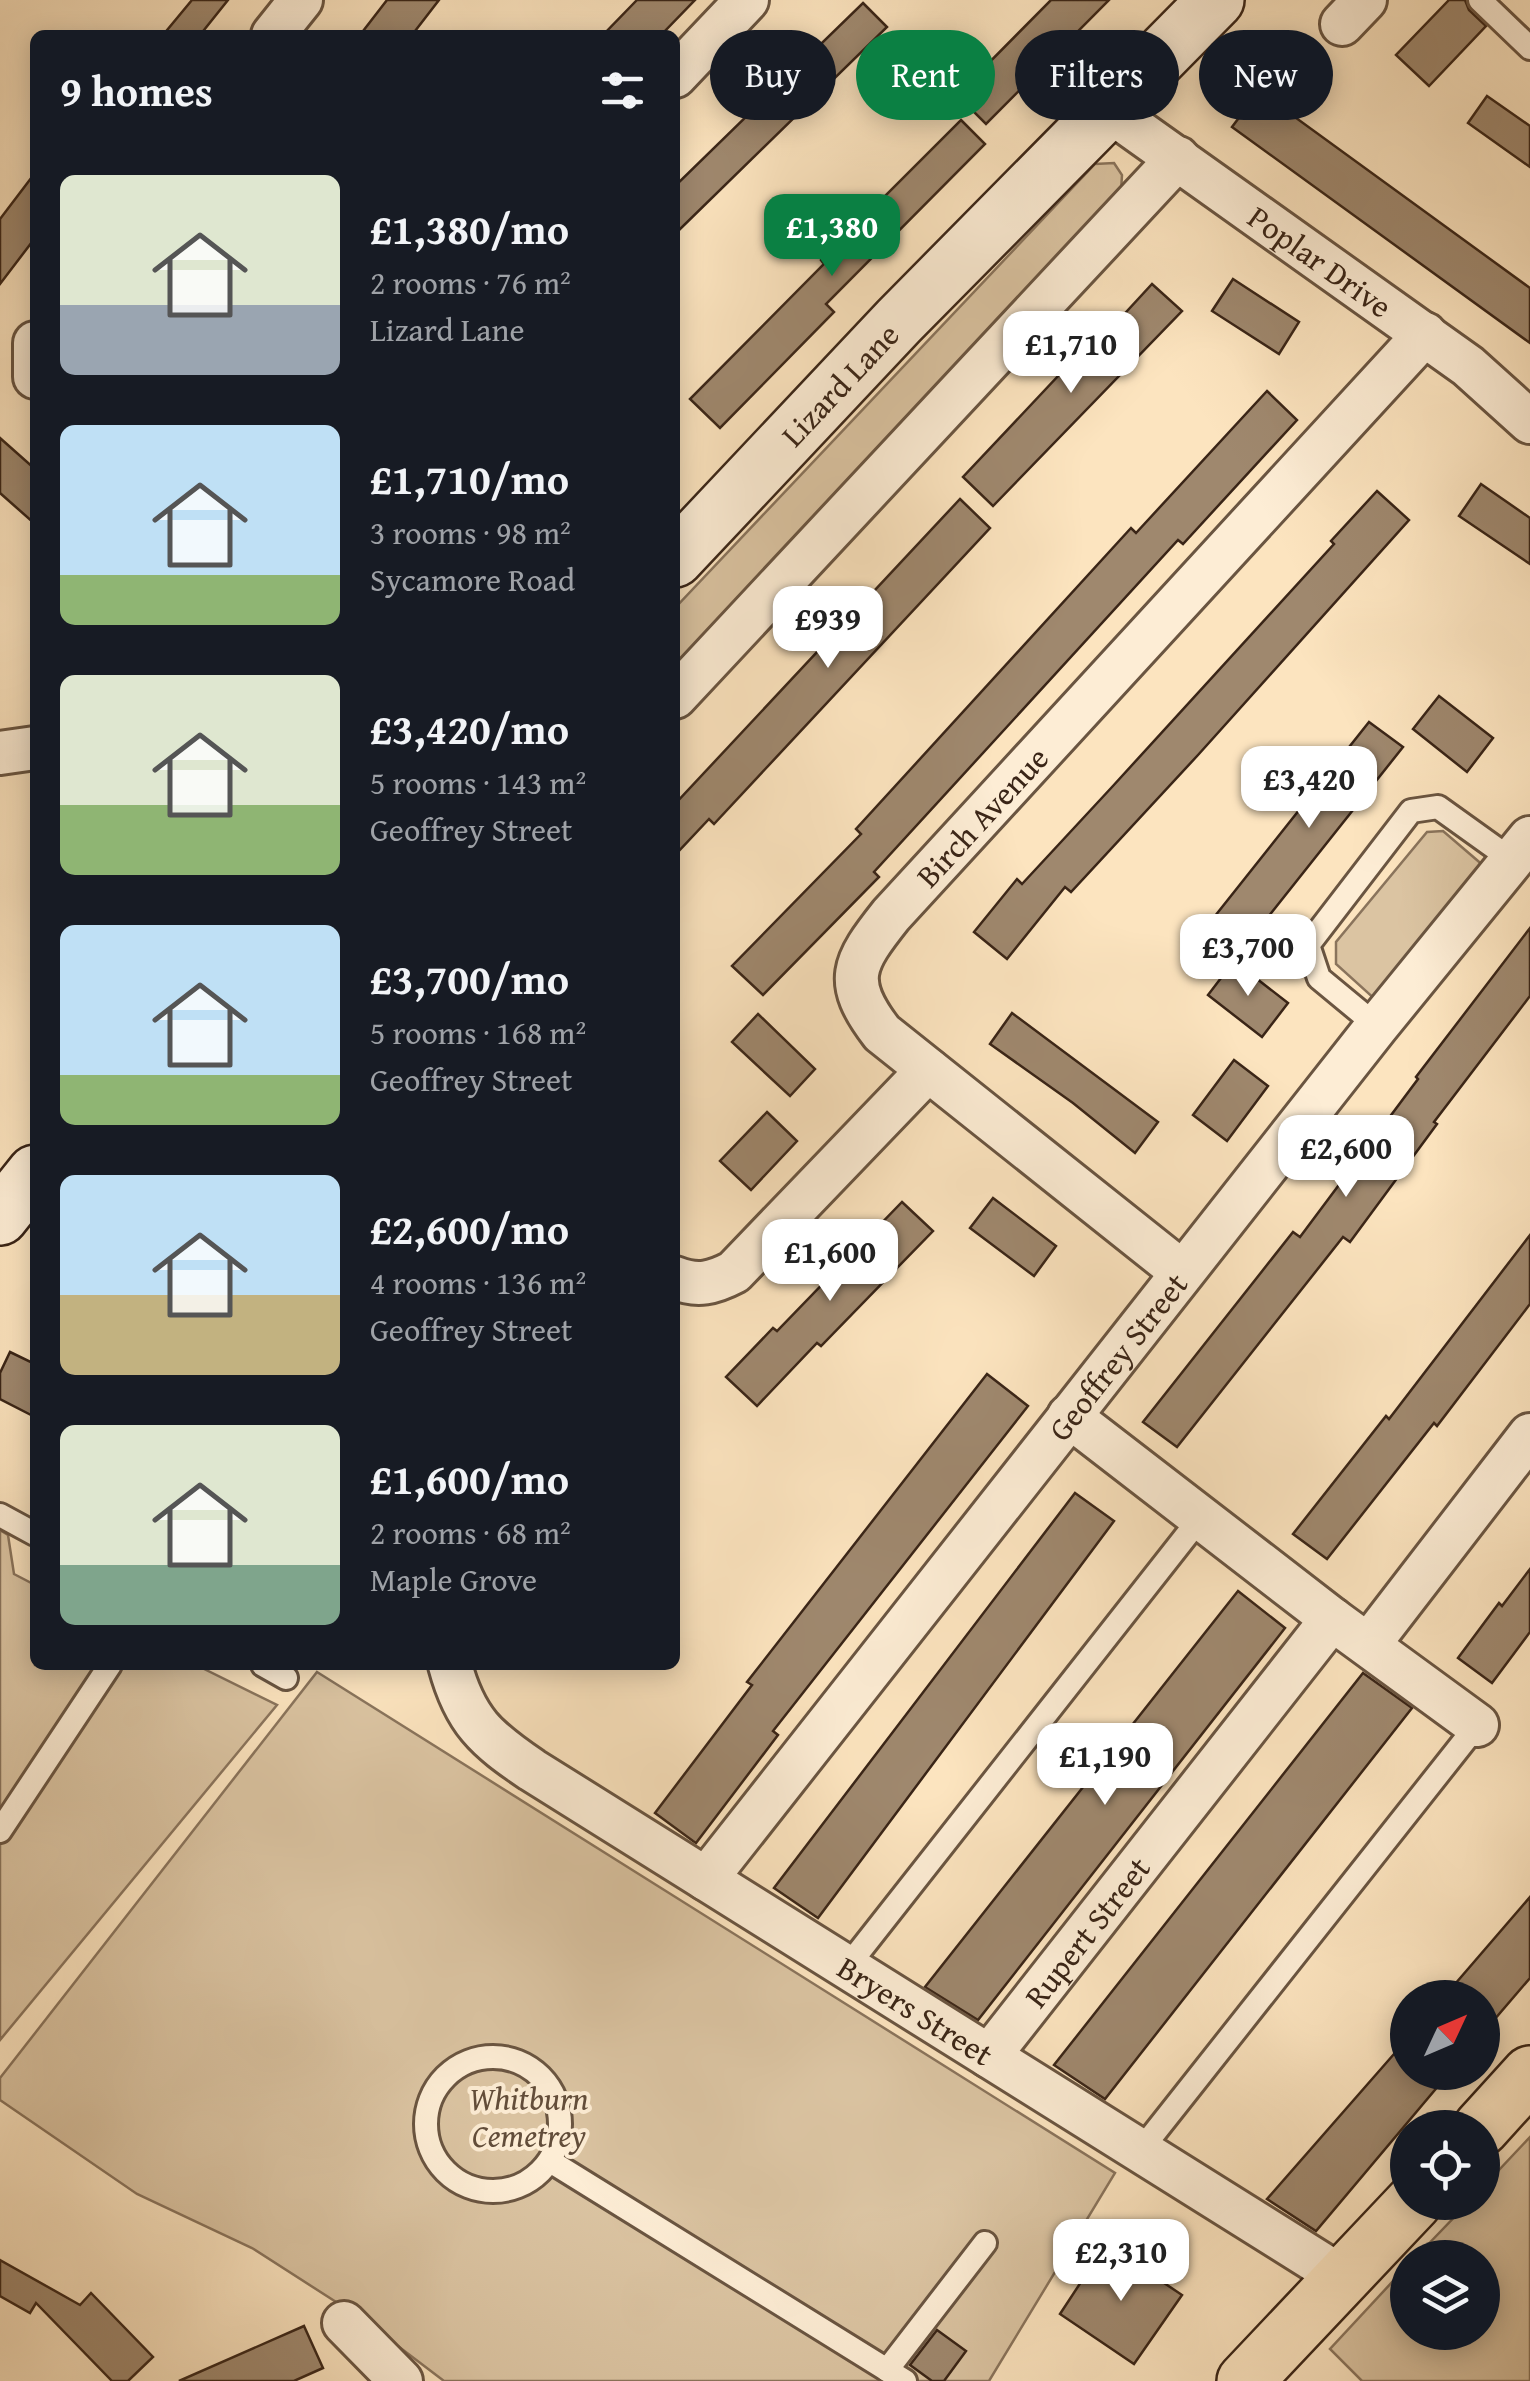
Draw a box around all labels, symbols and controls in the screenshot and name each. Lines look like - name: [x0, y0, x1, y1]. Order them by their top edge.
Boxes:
- chip: Buy: [710, 30, 836, 120]
- chip: Rent: [856, 30, 995, 120]
- chip: Filters: [1015, 30, 1179, 120]
- chip: New: [1199, 30, 1333, 120]
- text: 9 homes: [60, 60, 213, 121]
- icon: filters: [595, 63, 650, 118]
- street label: Poplar Drive: [1239, 193, 1402, 329]
- pin: £1,380: [751, 194, 913, 279]
- text: £1,380/mo: [370, 198, 569, 259]
- text: £1,380: [786, 203, 878, 250]
- icon: home: [140, 215, 260, 335]
- text: 2 rooms · 76 m²: [370, 259, 571, 306]
- text: Lizard Lane: [370, 306, 524, 353]
- pin: £1,710: [990, 311, 1152, 396]
- street label: Lizard Lane: [769, 312, 910, 457]
- text: £1,710: [1025, 320, 1117, 367]
- text: £1,710/mo: [370, 448, 569, 509]
- icon: home: [140, 465, 260, 585]
- text: 3 rooms · 98 m²: [370, 509, 571, 556]
- text: Sycamore Road: [370, 556, 575, 603]
- pin: £939: [769, 586, 887, 671]
- text: £939: [795, 595, 861, 642]
- text: £3,420/mo: [370, 698, 569, 759]
- icon: home: [140, 715, 260, 835]
- street label: Birch Avenue: [904, 735, 1059, 897]
- pin: £3,420: [1228, 746, 1390, 831]
- text: £3,420: [1263, 755, 1355, 802]
- text: 5 rooms · 143 m²: [370, 759, 586, 806]
- text: Geoffrey Street: [370, 806, 572, 853]
- pin: £3,700: [1167, 914, 1329, 999]
- text: £3,700: [1202, 923, 1294, 970]
- text: £3,700/mo: [370, 948, 569, 1009]
- icon: home: [140, 965, 260, 1085]
- text: 5 rooms · 168 m²: [370, 1009, 586, 1056]
- text: Geoffrey Street: [370, 1056, 572, 1103]
- pin: £2,600: [1265, 1115, 1427, 1200]
- text: £2,600: [1300, 1124, 1392, 1171]
- text: £2,600/mo: [370, 1198, 569, 1259]
- icon: home: [140, 1215, 260, 1335]
- pin: £1,600: [749, 1219, 911, 1304]
- text: £1,600: [784, 1228, 876, 1275]
- text: 4 rooms · 136 m²: [370, 1259, 586, 1306]
- street label: Geoffrey Street: [1036, 1262, 1198, 1450]
- text: Geoffrey Street: [370, 1306, 572, 1353]
- text: £1,600/mo: [370, 1448, 569, 1509]
- icon: home: [140, 1465, 260, 1585]
- text: 2 rooms · 68 m²: [370, 1509, 571, 1556]
- text: Maple Grove: [370, 1556, 537, 1603]
- pin: £1,190: [1024, 1723, 1186, 1808]
- text: £1,190: [1059, 1732, 1151, 1779]
- street label: Rupert Street: [1012, 1846, 1161, 2017]
- street label: Bryers Street: [829, 1944, 1003, 2077]
- north arrow: [1390, 1980, 1500, 2090]
- map controls: [1390, 1980, 1500, 2350]
- park label: Whitburn Cemetrey: [470, 2075, 588, 2159]
- button: locate: [1390, 2110, 1500, 2220]
- pin: £2,310: [1040, 2219, 1202, 2304]
- text: £2,310: [1075, 2228, 1167, 2275]
- button: layers: [1390, 2240, 1500, 2350]

